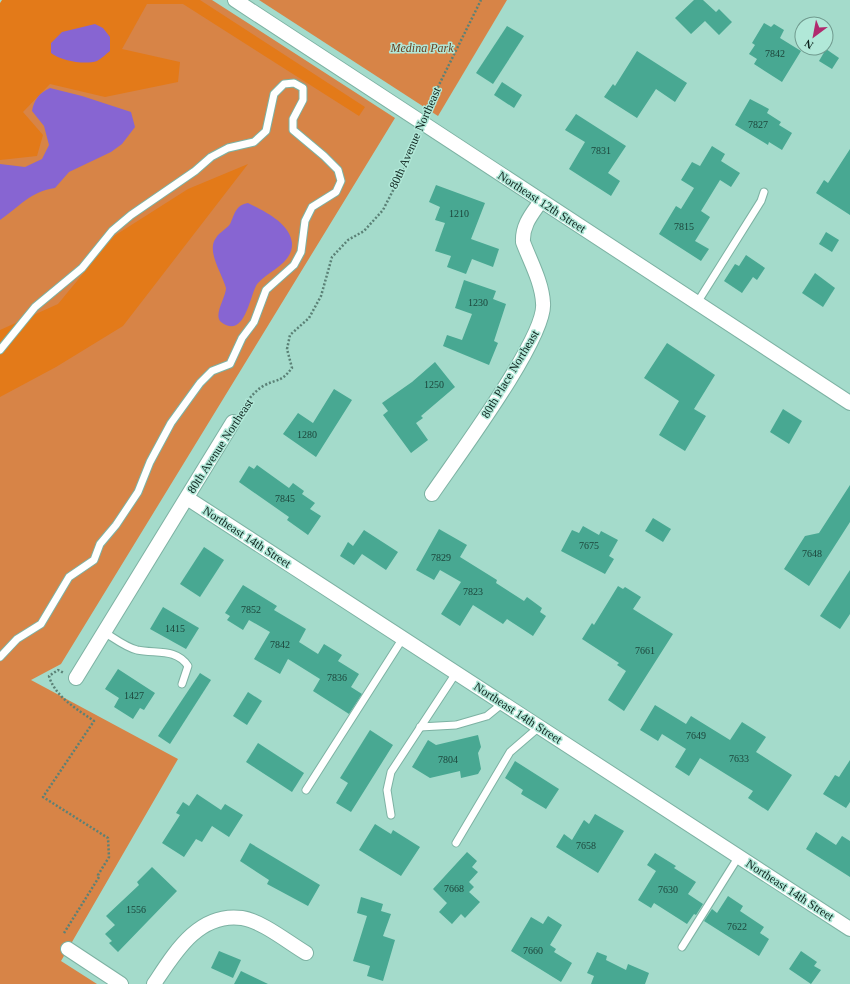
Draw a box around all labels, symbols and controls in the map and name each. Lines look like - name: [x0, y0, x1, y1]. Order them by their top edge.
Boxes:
- north arrow: [794, 16, 834, 56]
- text: N: [802, 37, 815, 52]
- park label: Medina Park: [390, 41, 454, 55]
- house number: 7842: [765, 48, 785, 59]
- street label: 80th Avenue Northeast: [386, 84, 444, 191]
- house number: 7827: [748, 119, 768, 130]
- house number: 7831: [591, 145, 611, 156]
- street label: Northeast 12th Street: [495, 168, 589, 236]
- house number: 1210: [449, 208, 469, 219]
- house number: 7815: [674, 221, 694, 232]
- house number: 1230: [468, 297, 488, 308]
- street label: 80th Place Northeast: [478, 327, 542, 420]
- house number: 1250: [424, 379, 444, 390]
- street label: 80th Avenue Northeast: [184, 396, 256, 496]
- house number: 1280: [297, 429, 317, 440]
- house number: 7845: [275, 493, 295, 504]
- street label: Northeast 14th Street: [200, 503, 294, 571]
- house number: 7675: [579, 540, 599, 551]
- house number: 7648: [802, 548, 822, 559]
- house number: 7829: [431, 552, 451, 563]
- house number: 7823: [463, 586, 483, 597]
- house number: 7852: [241, 604, 261, 615]
- house number: 1415: [165, 623, 185, 634]
- house number: 7842: [270, 639, 290, 650]
- house number: 7661: [635, 645, 655, 656]
- house number: 7836: [327, 672, 347, 683]
- street label: Northeast 14th Street: [471, 679, 565, 747]
- house number: 1427: [124, 690, 144, 701]
- house number: 7649: [686, 730, 706, 741]
- house number: 7633: [729, 753, 749, 764]
- house number: 7804: [438, 754, 458, 765]
- house number: 7658: [576, 840, 596, 851]
- street label: Northeast 14th Street: [743, 856, 837, 924]
- house number: 7668: [444, 883, 464, 894]
- house number: 7630: [658, 884, 678, 895]
- house number: 1556: [126, 904, 146, 915]
- house number: 7622: [727, 921, 747, 932]
- house number: 7660: [523, 945, 543, 956]

